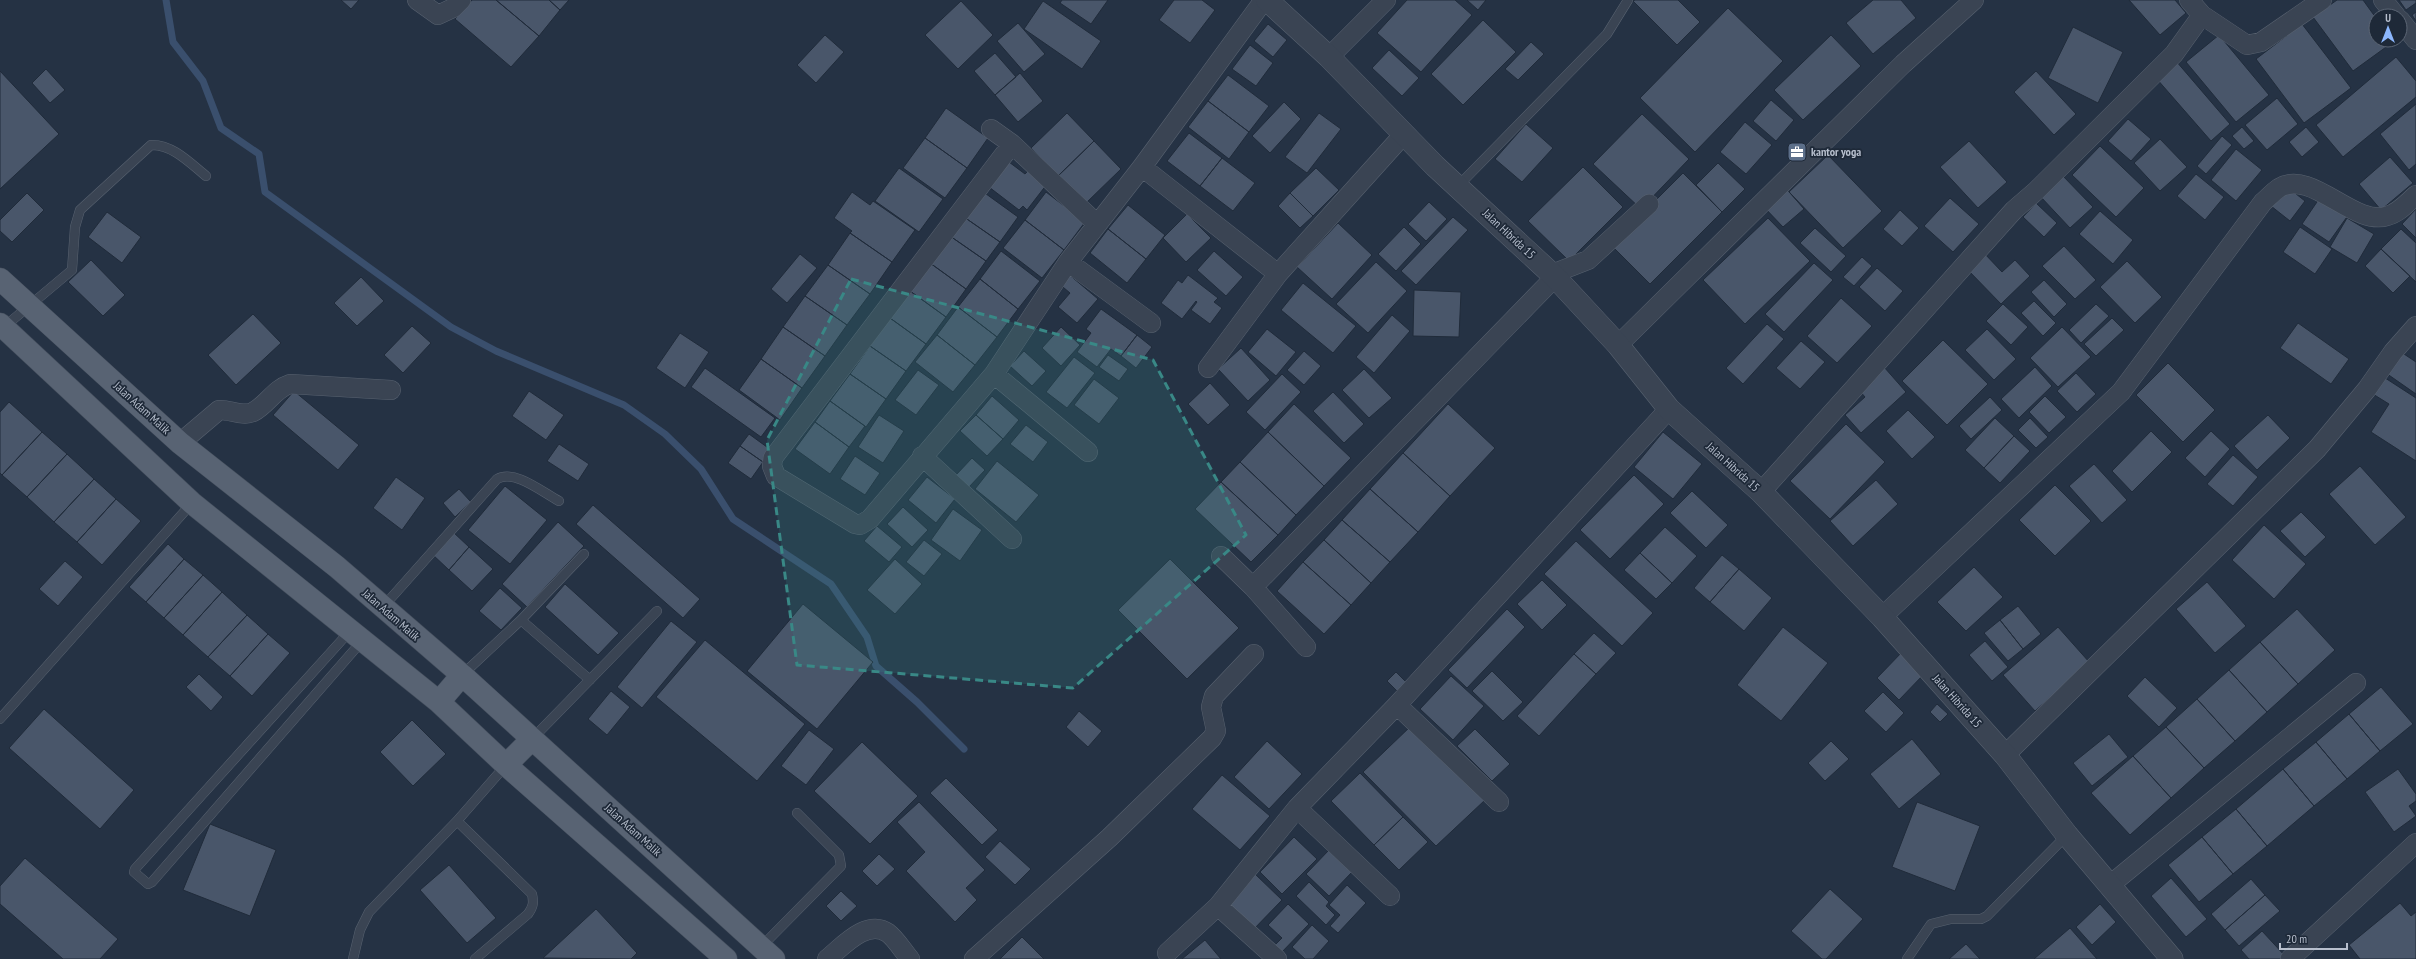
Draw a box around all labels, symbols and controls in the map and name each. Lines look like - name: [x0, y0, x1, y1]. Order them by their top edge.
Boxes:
- north arrow: [2368, 8, 2408, 48]
- text: U: [2385, 11, 2391, 25]
- office icon: kantor yoga: [1786, 141, 1808, 163]
- place label: kantor yoga: [1811, 144, 1861, 159]
- street label: Jalan Hibrida 15: [1479, 205, 1539, 262]
- street label: Jalan Adam Malik: [110, 378, 174, 437]
- street label: Jalan Hibrida 15: [1703, 438, 1763, 494]
- street label: Jalan Adam Malik: [359, 585, 423, 644]
- street label: Jalan Hibrida 15: [1929, 670, 1985, 730]
- street label: Jalan Adam Malik: [601, 800, 665, 859]
- scale bar: [2280, 925, 2347, 951]
- text: 20 m: [2286, 931, 2307, 946]

